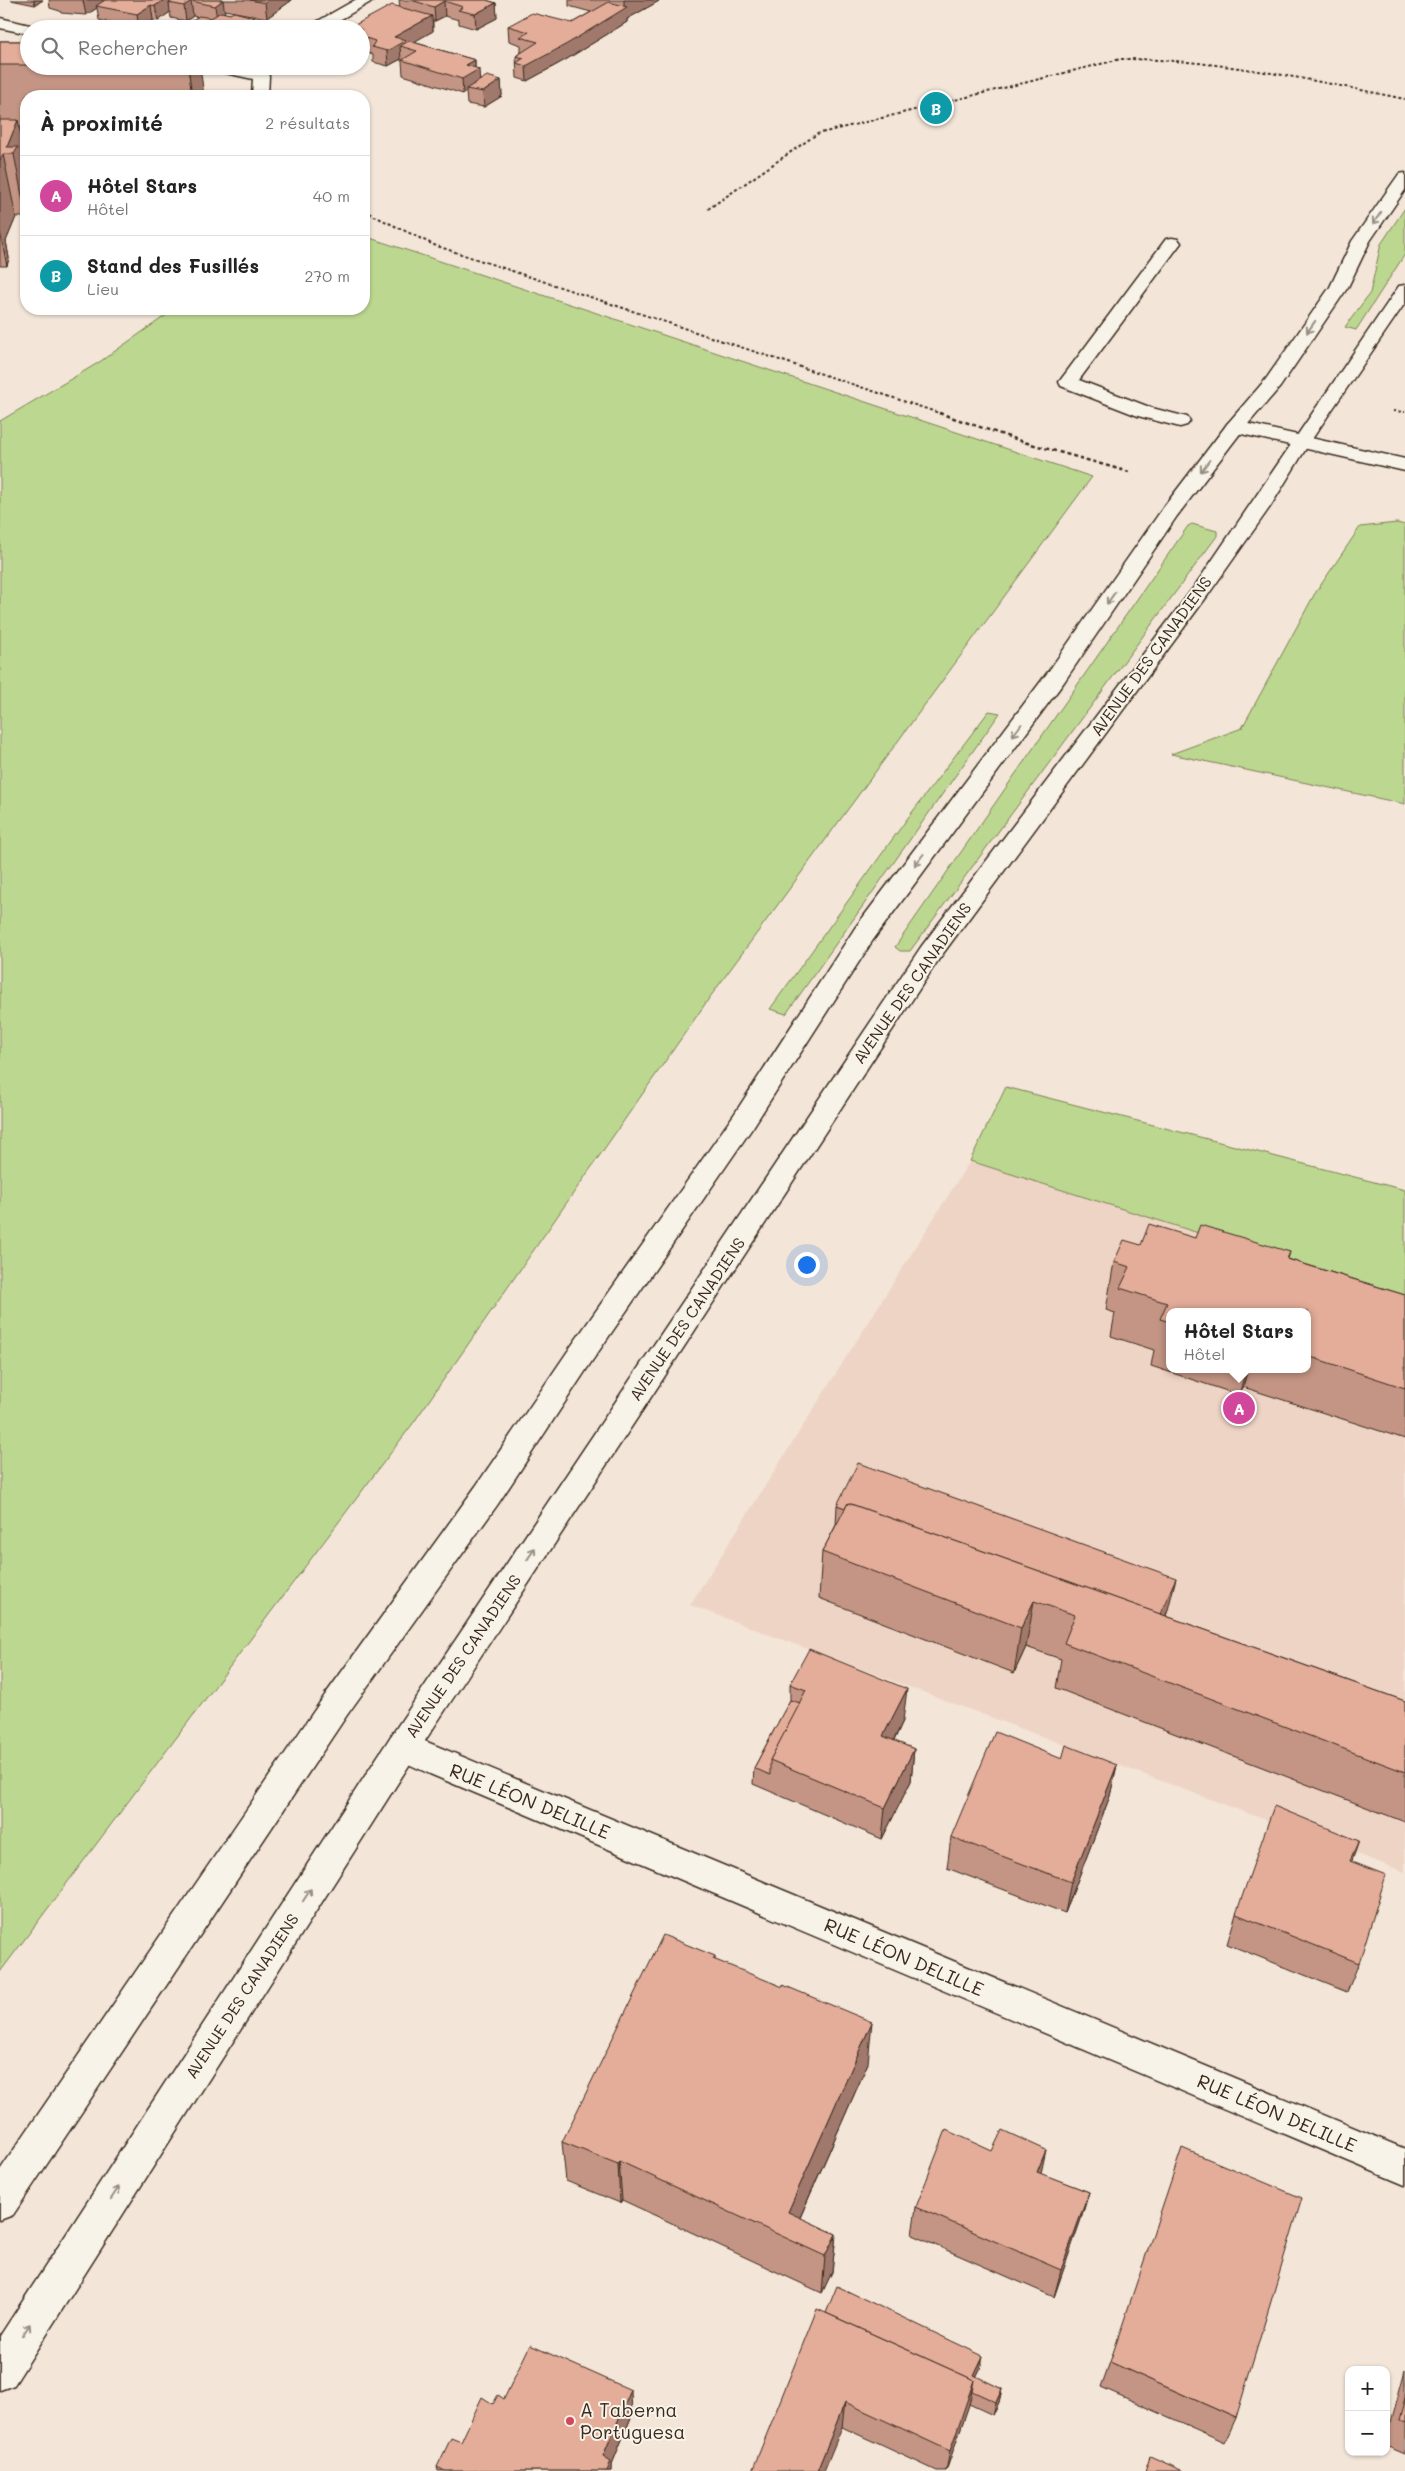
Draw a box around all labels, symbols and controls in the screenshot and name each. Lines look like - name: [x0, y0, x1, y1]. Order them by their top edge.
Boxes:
- search box: [20, 20, 370, 75]
- icon: search: [38, 34, 66, 62]
- text: Rechercher: [78, 35, 188, 60]
- pin: B: [920, 89, 952, 127]
- text: À proximité: [40, 109, 163, 136]
- text: 2 résultats: [265, 112, 350, 133]
- text: Hôtel Stars: [87, 173, 197, 198]
- text: A: [50, 185, 62, 206]
- text: 40 m: [313, 185, 350, 206]
- text: Hôtel: [87, 198, 129, 219]
- one-way arrow: [1372, 210, 1382, 224]
- text: Stand des Fusillés: [87, 253, 259, 278]
- text: B: [51, 265, 61, 286]
- text: 270 m: [304, 265, 350, 286]
- text: Lieu: [87, 278, 119, 299]
- one-way arrow: [1306, 320, 1316, 334]
- one-way arrow: [1200, 459, 1211, 472]
- street label: AVENUE DES CANADIENS: [1086, 572, 1216, 740]
- one-way arrow: [1106, 591, 1116, 605]
- one-way arrow: [1011, 723, 1022, 736]
- one-way arrow: [914, 853, 924, 867]
- street label: AVENUE DES CANADIENS: [848, 898, 975, 1068]
- street label: AVENUE DES CANADIENS: [624, 1233, 749, 1404]
- your location: [794, 1252, 820, 1278]
- popup: [1166, 1308, 1311, 1373]
- text: Hôtel Stars: [1183, 1318, 1294, 1343]
- text: Hôtel: [1183, 1343, 1225, 1364]
- pin: A: [1223, 1389, 1255, 1427]
- one-way arrow: [526, 1548, 536, 1562]
- street label: AVENUE DES CANADIENS: [400, 1570, 525, 1741]
- street label: RUE LÉON DELILLE: [446, 1757, 614, 1844]
- one-way arrow: [302, 1888, 312, 1902]
- street label: AVENUE DES CANADIENS: [180, 1909, 303, 2082]
- street label: RUE LÉON DELILLE: [821, 1912, 988, 2001]
- street label: RUE LÉON DELILLE: [1194, 2068, 1361, 2157]
- one-way arrow: [109, 2186, 120, 2200]
- one-way arrow: [22, 2323, 32, 2337]
- map controls: [1345, 2366, 1390, 2456]
- button: +: [1345, 2366, 1390, 2411]
- place label: A Taberna Portuguesa: [580, 2397, 685, 2444]
- button: −: [1345, 2411, 1390, 2456]
- marker: A Taberna Portuguesa: [564, 2415, 576, 2427]

